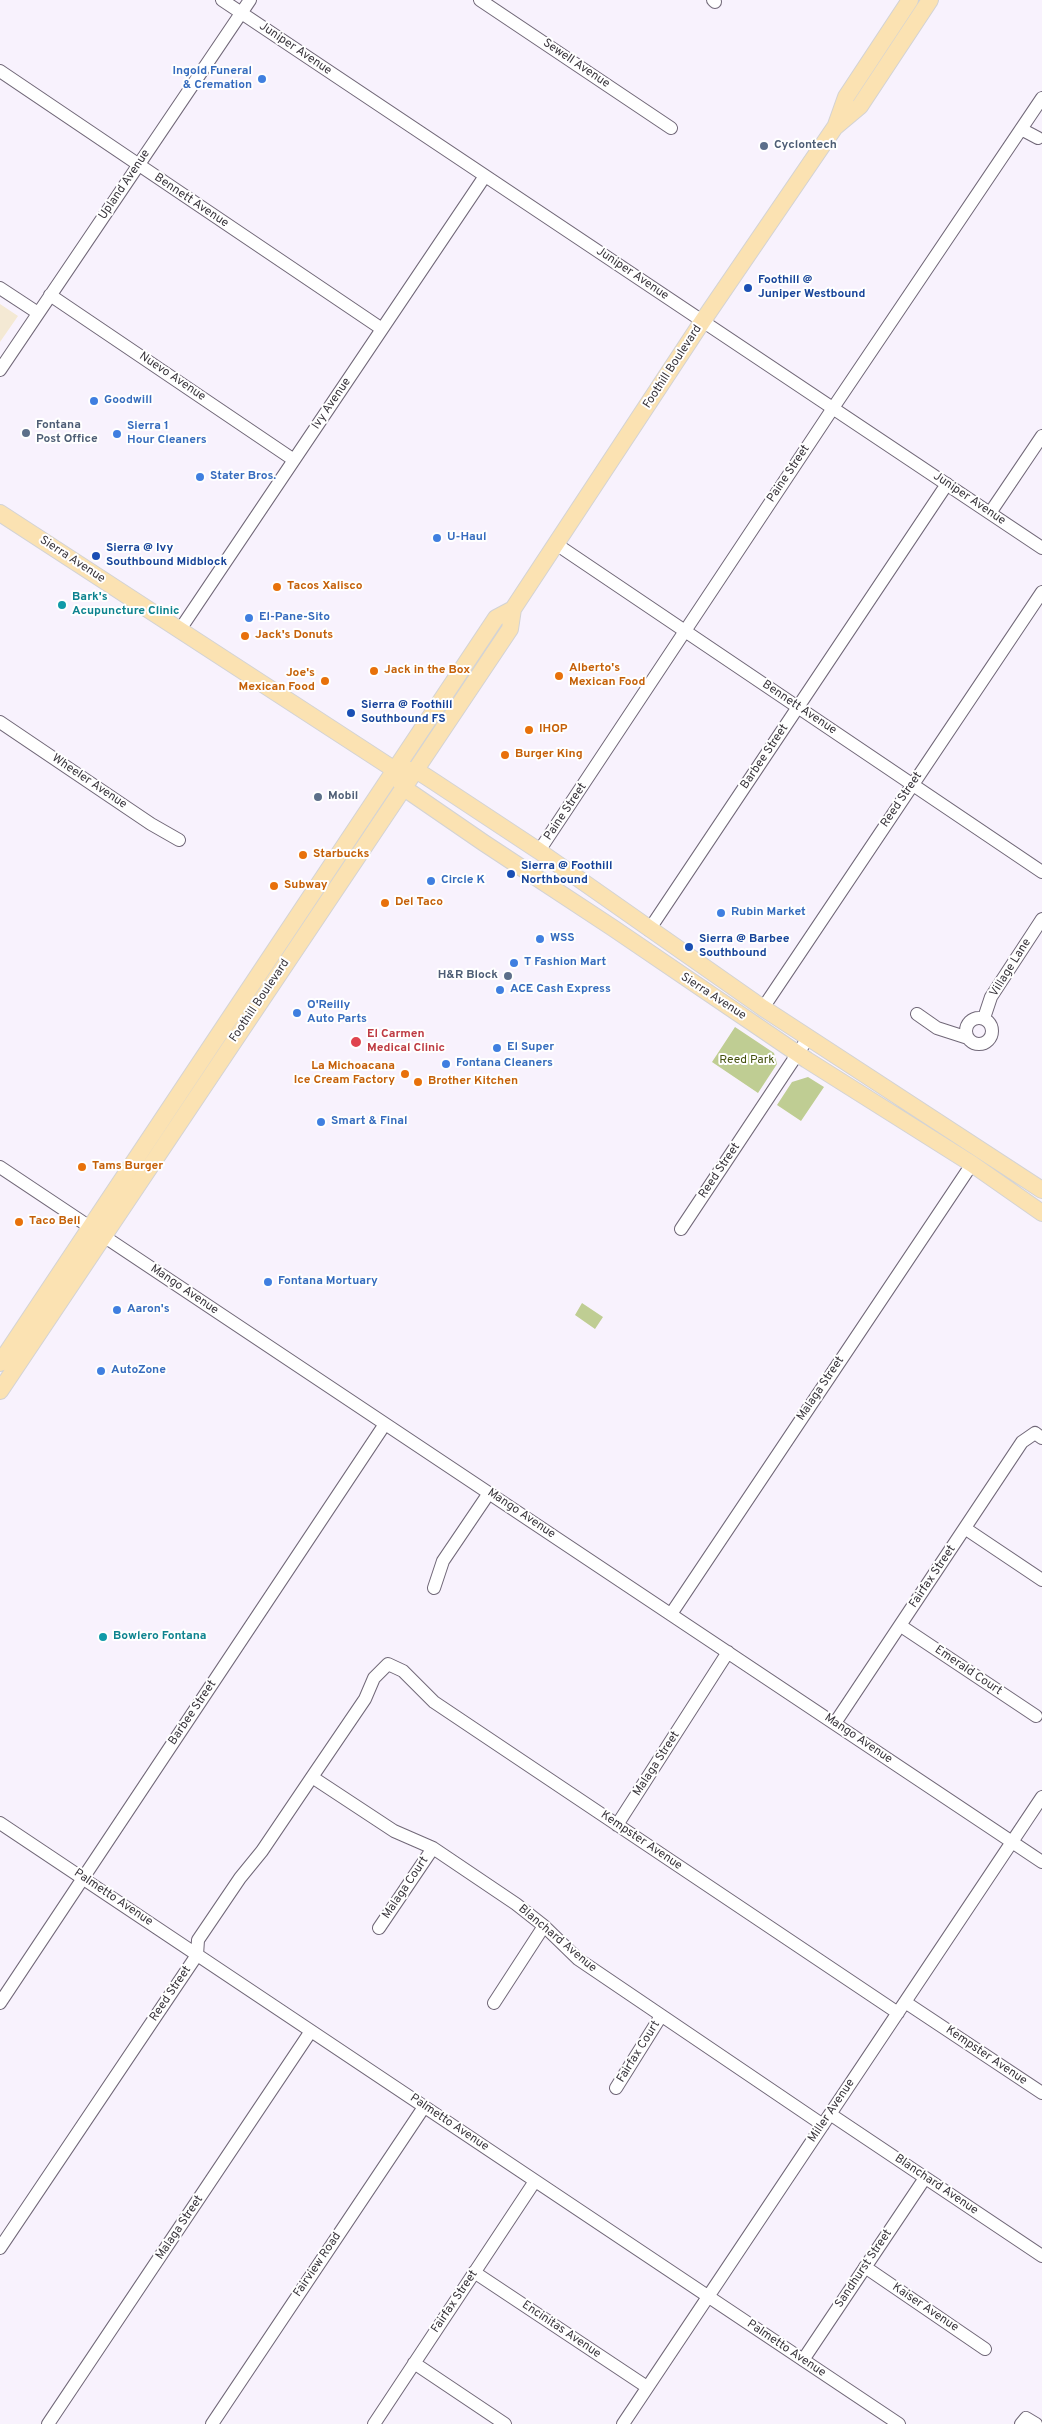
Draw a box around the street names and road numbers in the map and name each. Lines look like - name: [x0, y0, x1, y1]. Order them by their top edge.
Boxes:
- street label: Juniper Avenue: [256, 19, 334, 79]
- street label: Sewell Avenue: [540, 36, 612, 92]
- street label: Upland Avenue: [96, 147, 154, 223]
- street label: Bennett Avenue: [151, 171, 231, 231]
- street label: Juniper Avenue: [593, 244, 671, 304]
- street label: Foothill Boulevard: [641, 323, 705, 411]
- street label: Nuevo Avenue: [136, 349, 208, 405]
- street label: Ivy Avenue: [309, 375, 355, 433]
- street label: Paine Street: [765, 443, 813, 505]
- street label: Juniper Avenue: [930, 469, 1008, 529]
- street label: Sierra Avenue: [37, 534, 107, 586]
- street label: Bennett Avenue: [759, 678, 839, 738]
- street label: Barbee Street: [738, 722, 792, 792]
- street label: Wheeler Avenue: [49, 752, 129, 812]
- street label: Reed Street: [878, 770, 926, 830]
- street label: Paine Street: [542, 781, 590, 843]
- street label: Village Lane: [987, 936, 1035, 1000]
- street label: Foothill Boulevard: [227, 957, 293, 1045]
- street label: Sierra Avenue: [678, 971, 748, 1023]
- street label: Reed Street: [696, 1141, 744, 1201]
- street label: Mango Avenue: [147, 1262, 221, 1318]
- street label: Malaga Street: [794, 1354, 848, 1424]
- street label: Mango Avenue: [484, 1486, 558, 1542]
- street label: Fairfax Street: [907, 1543, 959, 1611]
- street label: Emerald Court: [932, 1643, 1004, 1699]
- street label: Barbee Street: [166, 1678, 220, 1748]
- street label: Mango Avenue: [821, 1711, 895, 1767]
- street label: Malaga Street: [631, 1729, 683, 1799]
- street label: Kempster Avenue: [597, 1808, 685, 1874]
- street label: Malaga Court: [380, 1854, 432, 1922]
- street label: Palmetto Avenue: [71, 1866, 155, 1930]
- street label: Blanchard Avenue: [515, 1902, 599, 1976]
- street label: Reed Street: [147, 1964, 195, 2024]
- street label: Fairfax Court: [614, 2018, 664, 2086]
- street label: Kempster Avenue: [942, 2023, 1030, 2089]
- street label: Miller Avenue: [806, 2077, 858, 2145]
- street label: Palmetto Avenue: [407, 2091, 491, 2155]
- street label: Blanchard Avenue: [891, 2152, 981, 2218]
- street label: Malaga Street: [153, 2193, 207, 2263]
- street label: Sandhurst Street: [832, 2227, 896, 2311]
- street label: Fairview Road: [291, 2230, 345, 2300]
- street label: Fairfax Street: [429, 2268, 481, 2336]
- street label: Kaiser Avenue: [889, 2281, 961, 2335]
- street label: Encinitas Avenue: [519, 2298, 603, 2362]
- street label: Palmetto Avenue: [744, 2317, 828, 2381]

